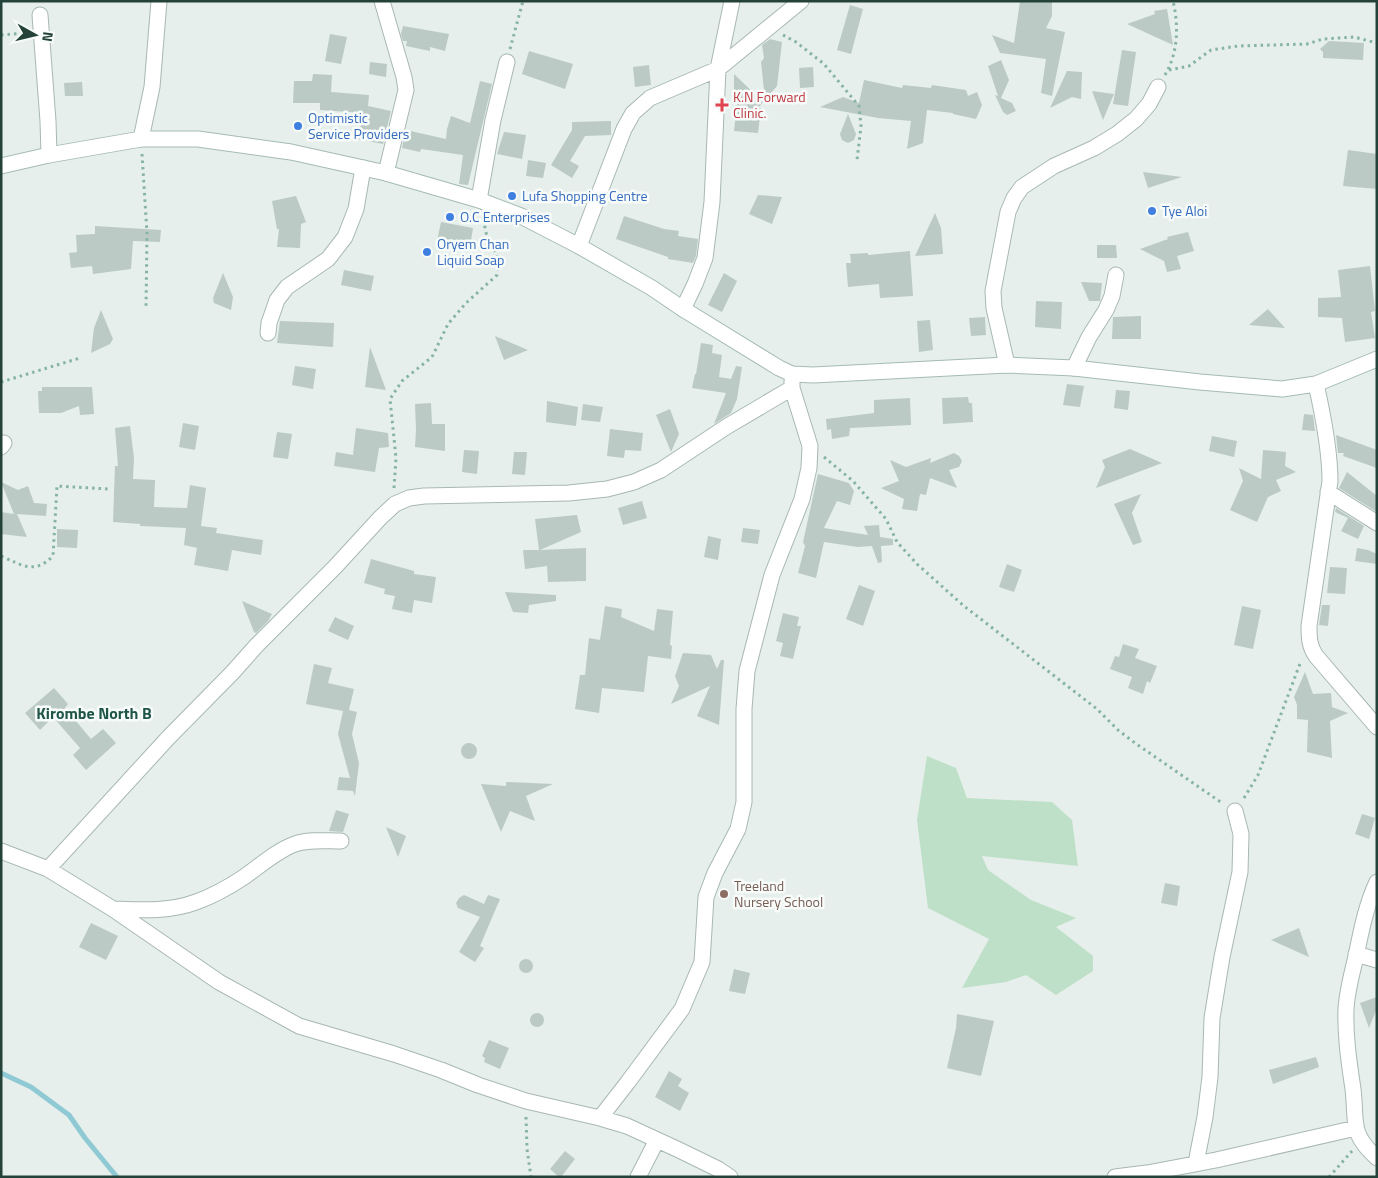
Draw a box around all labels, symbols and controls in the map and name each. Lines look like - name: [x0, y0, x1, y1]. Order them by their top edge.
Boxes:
- north arrow: [10, 10, 60, 60]
- text: N: [37, 31, 59, 43]
- place label: K.N Forward Clinic.: [733, 86, 806, 123]
- marker: K.N Forward Clinic.: [715, 98, 729, 112]
- place label: Optimistic Service Providers: [308, 107, 409, 144]
- marker: Optimistic Service Providers: [292, 120, 304, 132]
- place label: Lufa Shopping Centre: [522, 185, 648, 206]
- marker: Lufa Shopping Centre: [506, 190, 518, 202]
- place label: Tye Aloi: [1162, 200, 1207, 221]
- marker: Tye Aloi: [1146, 205, 1158, 217]
- place label: O.C Enterprises: [460, 206, 550, 227]
- marker: O.C Enterprises: [444, 211, 456, 223]
- place label: Oryem Chan Liquid Soap: [437, 233, 509, 270]
- marker: Oryem Chan Liquid Soap: [421, 246, 433, 258]
- district label: Kirombe North B: [36, 701, 152, 725]
- place label: Treeland Nursery School: [734, 875, 823, 912]
- marker: Treeland Nursery School: [718, 888, 730, 900]

